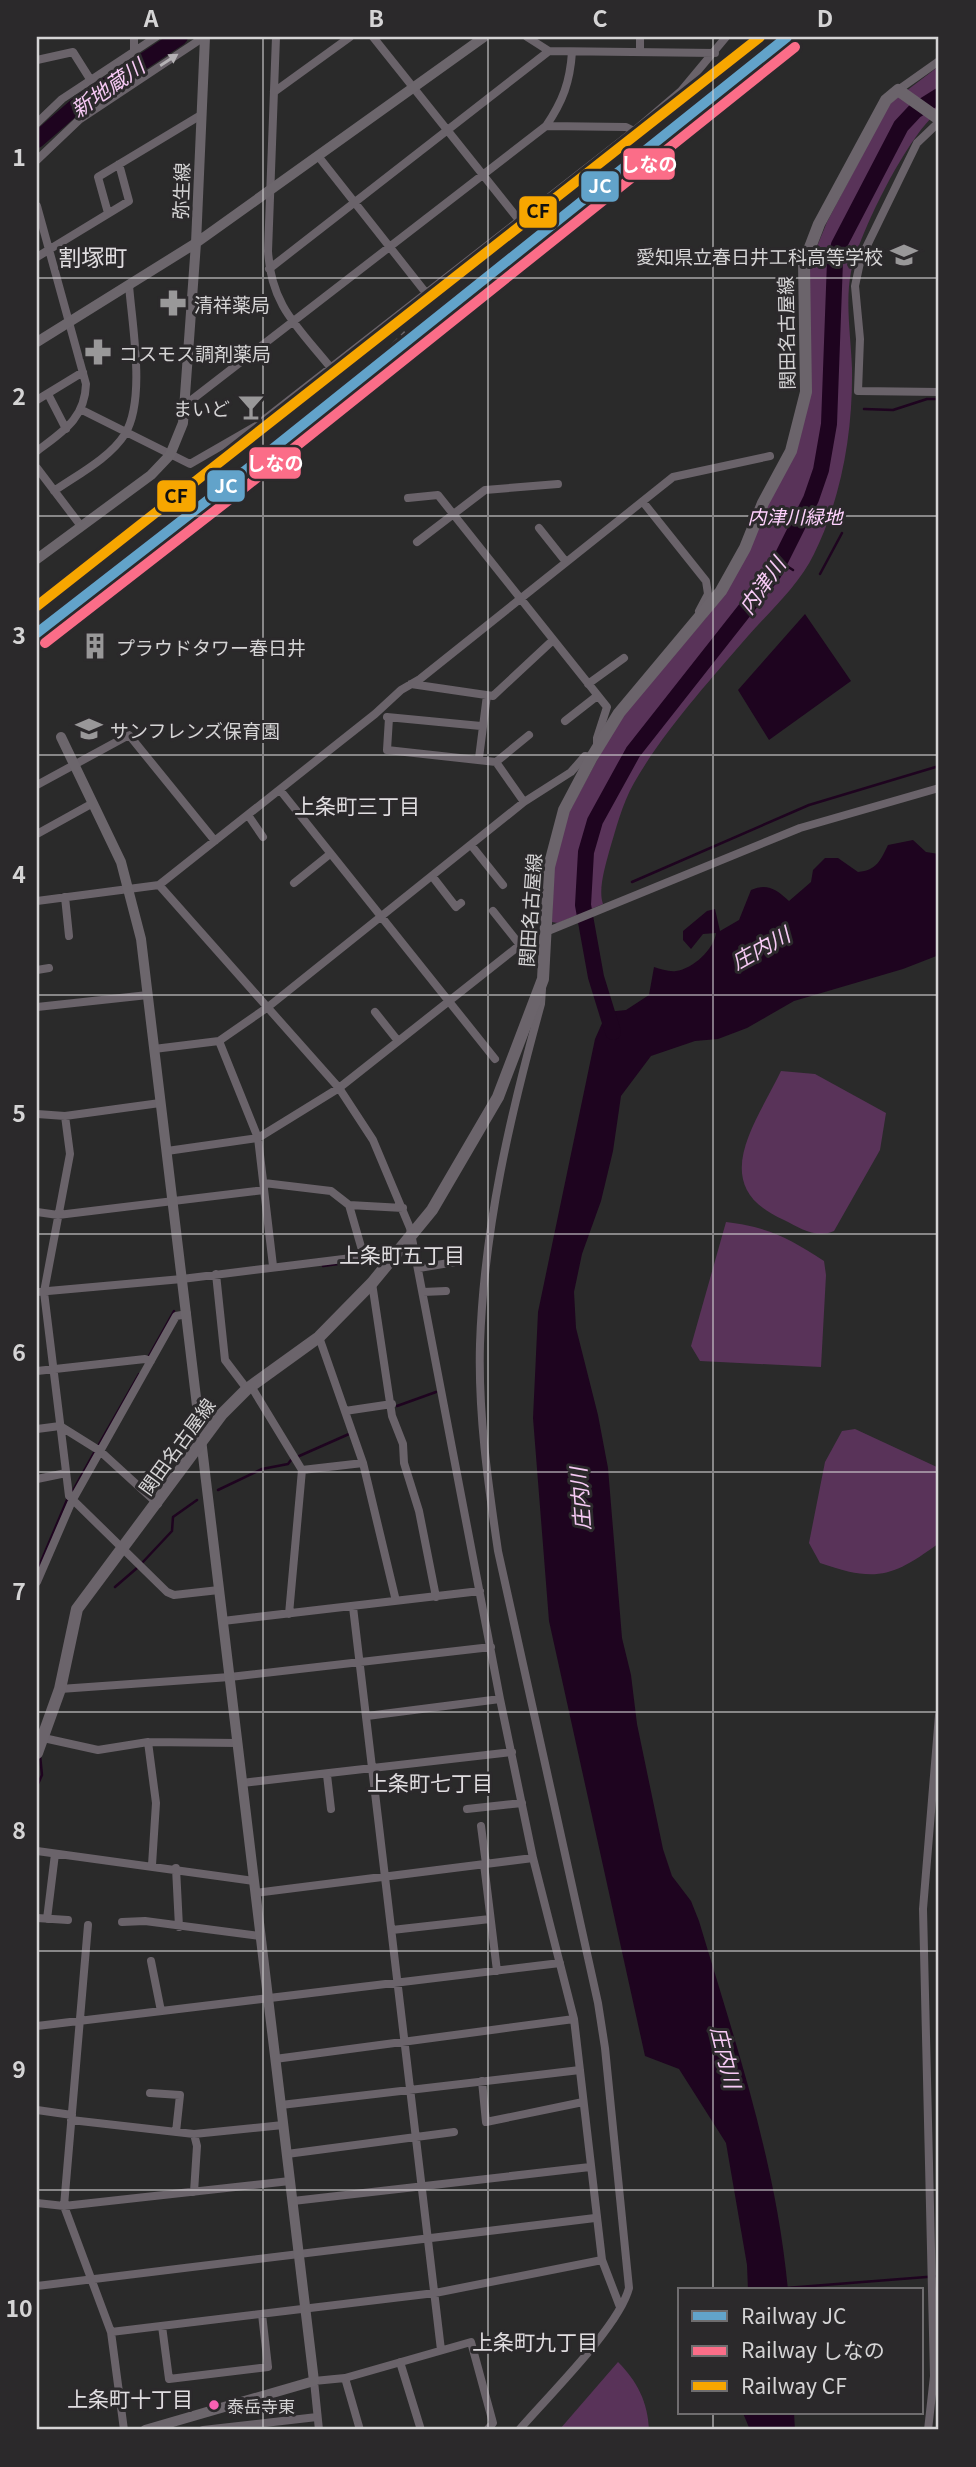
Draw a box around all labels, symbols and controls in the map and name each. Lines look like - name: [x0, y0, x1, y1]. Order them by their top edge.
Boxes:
- text: A: [143, 0, 159, 34]
- text: B: [368, 0, 384, 34]
- text: C: [592, 0, 608, 34]
- text: D: [817, 0, 833, 34]
- water label: 新地蔵川: [64, 49, 152, 123]
- one-way arrow: [160, 53, 178, 67]
- text: 1: [12, 139, 26, 173]
- line badge: しなの: [622, 147, 676, 181]
- text: しなの: [620, 149, 678, 176]
- street label: 弥生線: [166, 162, 194, 220]
- line badge: JC: [580, 170, 620, 203]
- text: JC: [588, 171, 612, 198]
- line badge: CF: [518, 195, 558, 229]
- text: CF: [526, 196, 550, 223]
- district label: 割塚町: [59, 239, 128, 273]
- school or university icon: 愛知県立春日井工科高等学校: [889, 240, 919, 270]
- place label: 愛知県立春日井工科高等学校: [636, 242, 883, 269]
- street label: 関田名古屋線: [771, 276, 799, 390]
- pharmacy icon: 清祥薬局: [158, 288, 188, 318]
- place label: 清祥薬局: [194, 290, 270, 317]
- pharmacy icon: コスモス調剤薬局: [83, 337, 113, 367]
- place label: コスモス調剤薬局: [119, 339, 271, 366]
- text: 2: [12, 378, 26, 412]
- bar icon: まいど: [236, 392, 266, 422]
- place label: まいど: [173, 394, 230, 421]
- line badge: しなの: [248, 446, 302, 480]
- text: しなの: [246, 448, 304, 475]
- line badge: JC: [206, 469, 246, 503]
- text: JC: [214, 471, 238, 498]
- line badge: CF: [156, 479, 197, 513]
- text: CF: [164, 481, 188, 508]
- park label: 内津川緑地: [747, 502, 844, 529]
- water label: 内津川: [731, 549, 793, 619]
- text: 3: [12, 617, 26, 651]
- building icon: プラウドタワー春日井: [80, 631, 110, 661]
- place label: プラウドタワー春日井: [116, 633, 306, 660]
- school or university icon: サンフレンズ保育園: [74, 714, 104, 744]
- place label: サンフレンズ保育園: [110, 716, 280, 743]
- district label: 上条町三丁目: [294, 790, 420, 820]
- street label: 関田名古屋線: [512, 852, 546, 968]
- text: 4: [12, 856, 26, 890]
- water label: 庄内川: [725, 918, 797, 975]
- text: 5: [12, 1095, 26, 1129]
- district label: 上条町五丁目: [339, 1239, 465, 1269]
- text: 6: [12, 1334, 26, 1368]
- street label: 関田名古屋線: [132, 1392, 220, 1500]
- water label: 庄内川: [562, 1465, 596, 1531]
- text: 7: [12, 1573, 26, 1607]
- district label: 上条町七丁目: [367, 1767, 493, 1797]
- text: 8: [12, 1812, 26, 1846]
- water label: 庄内川: [705, 2023, 750, 2093]
- text: 9: [12, 2051, 26, 2085]
- legend: [678, 2288, 923, 2414]
- text: 10: [5, 2290, 33, 2324]
- text: Railway JC: [741, 2300, 846, 2330]
- district label: 上条町九丁目: [472, 2326, 598, 2356]
- text: Railway しなの: [741, 2334, 885, 2364]
- text: Railway CF: [741, 2370, 847, 2400]
- district label: 上条町十丁目: [67, 2383, 193, 2413]
- place label: 泰岳寺東: [227, 2393, 295, 2418]
- marker: 泰岳寺東: [207, 2398, 221, 2412]

